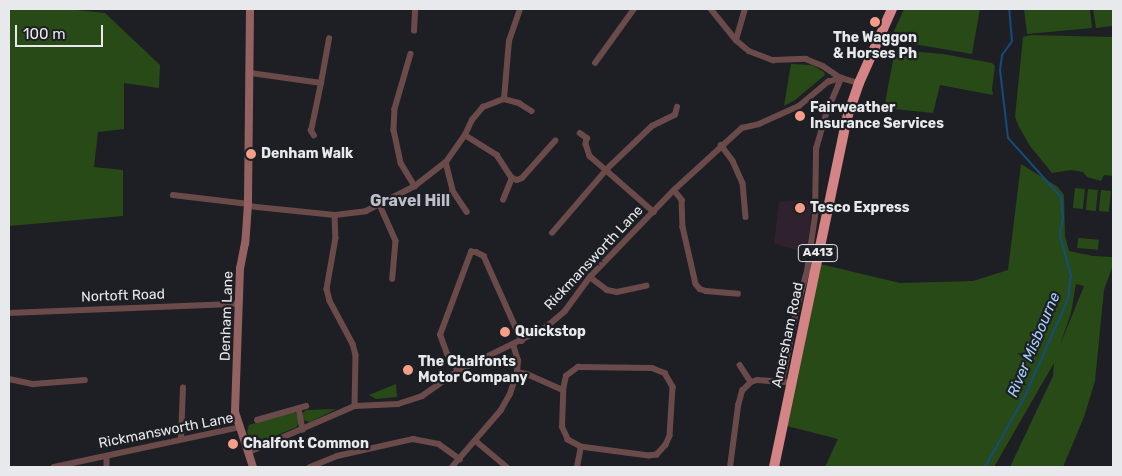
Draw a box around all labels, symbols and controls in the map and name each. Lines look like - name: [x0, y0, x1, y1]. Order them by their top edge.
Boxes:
- scale bar: [18, 15, 105, 47]
- marker: The Waggon & Horses Ph: [869, 16, 881, 28]
- text: 100 m: [23, 25, 65, 43]
- place label: The Waggon & Horses Ph: [833, 30, 917, 62]
- place label: Fairweather Insurance Services: [810, 100, 944, 132]
- marker: Fairweather Insurance Services: [794, 110, 806, 122]
- place label: Denham Walk: [261, 146, 353, 162]
- marker: Denham Walk: [245, 148, 257, 160]
- district label: Gravel Hill: [370, 191, 450, 211]
- place label: Tesco Express: [810, 200, 910, 216]
- street label: Rickmansworth Lane: [541, 202, 647, 314]
- marker: Tesco Express: [794, 202, 806, 214]
- road number: A413: [797, 244, 839, 262]
- street label: Denham Lane: [217, 271, 237, 361]
- street label: Amersham Road: [769, 281, 807, 389]
- street label: Nortoft Road: [81, 286, 165, 306]
- water label: River Misbourne: [1004, 290, 1064, 400]
- place label: Quickstop: [515, 324, 586, 340]
- marker: Quickstop: [499, 326, 511, 338]
- place label: The Chalfonts Motor Company: [418, 354, 528, 387]
- marker: The Chalfonts Motor Company: [402, 364, 414, 376]
- street label: Rickmansworth Lane: [97, 410, 235, 452]
- place label: Chalfont Common: [243, 436, 369, 452]
- marker: Chalfont Common: [227, 438, 239, 450]

